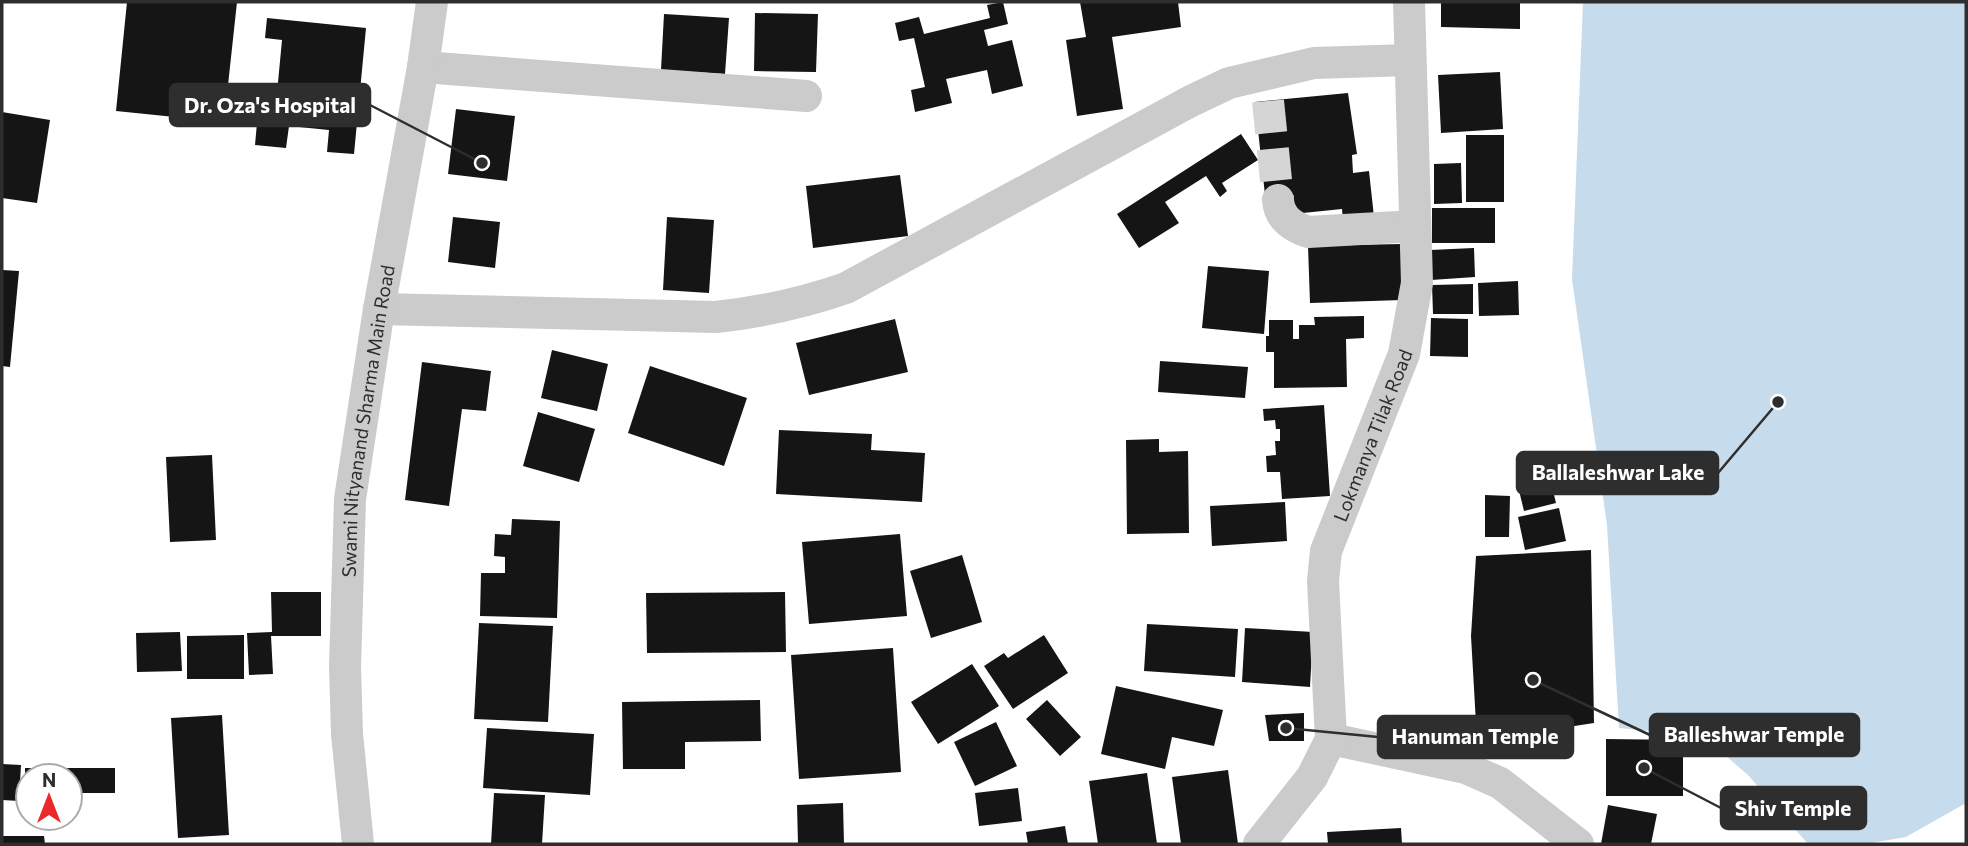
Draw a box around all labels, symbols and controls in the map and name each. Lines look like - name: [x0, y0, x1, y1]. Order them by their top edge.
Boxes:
- callout: Dr. Oza's Hospital: [170, 84, 370, 126]
- text: Dr. Oza's Hospital: [184, 92, 356, 117]
- street label: Swami Nityanand Sharma Main Road: [336, 263, 398, 578]
- street label: Lokmanya Tilak Road: [1328, 346, 1416, 524]
- callout: Ballaleshwar Lake: [1517, 452, 1718, 494]
- text: Ballaleshwar Lake: [1532, 459, 1704, 484]
- callout: Balleshwar Temple: [1650, 714, 1859, 756]
- callout: Hanuman Temple: [1378, 716, 1573, 758]
- text: Balleshwar Temple: [1664, 721, 1844, 746]
- text: Hanuman Temple: [1391, 723, 1559, 748]
- north arrow: [14, 762, 84, 832]
- text: N: [42, 768, 56, 791]
- callout: Shiv Temple: [1721, 787, 1866, 829]
- text: Shiv Temple: [1735, 795, 1851, 820]

